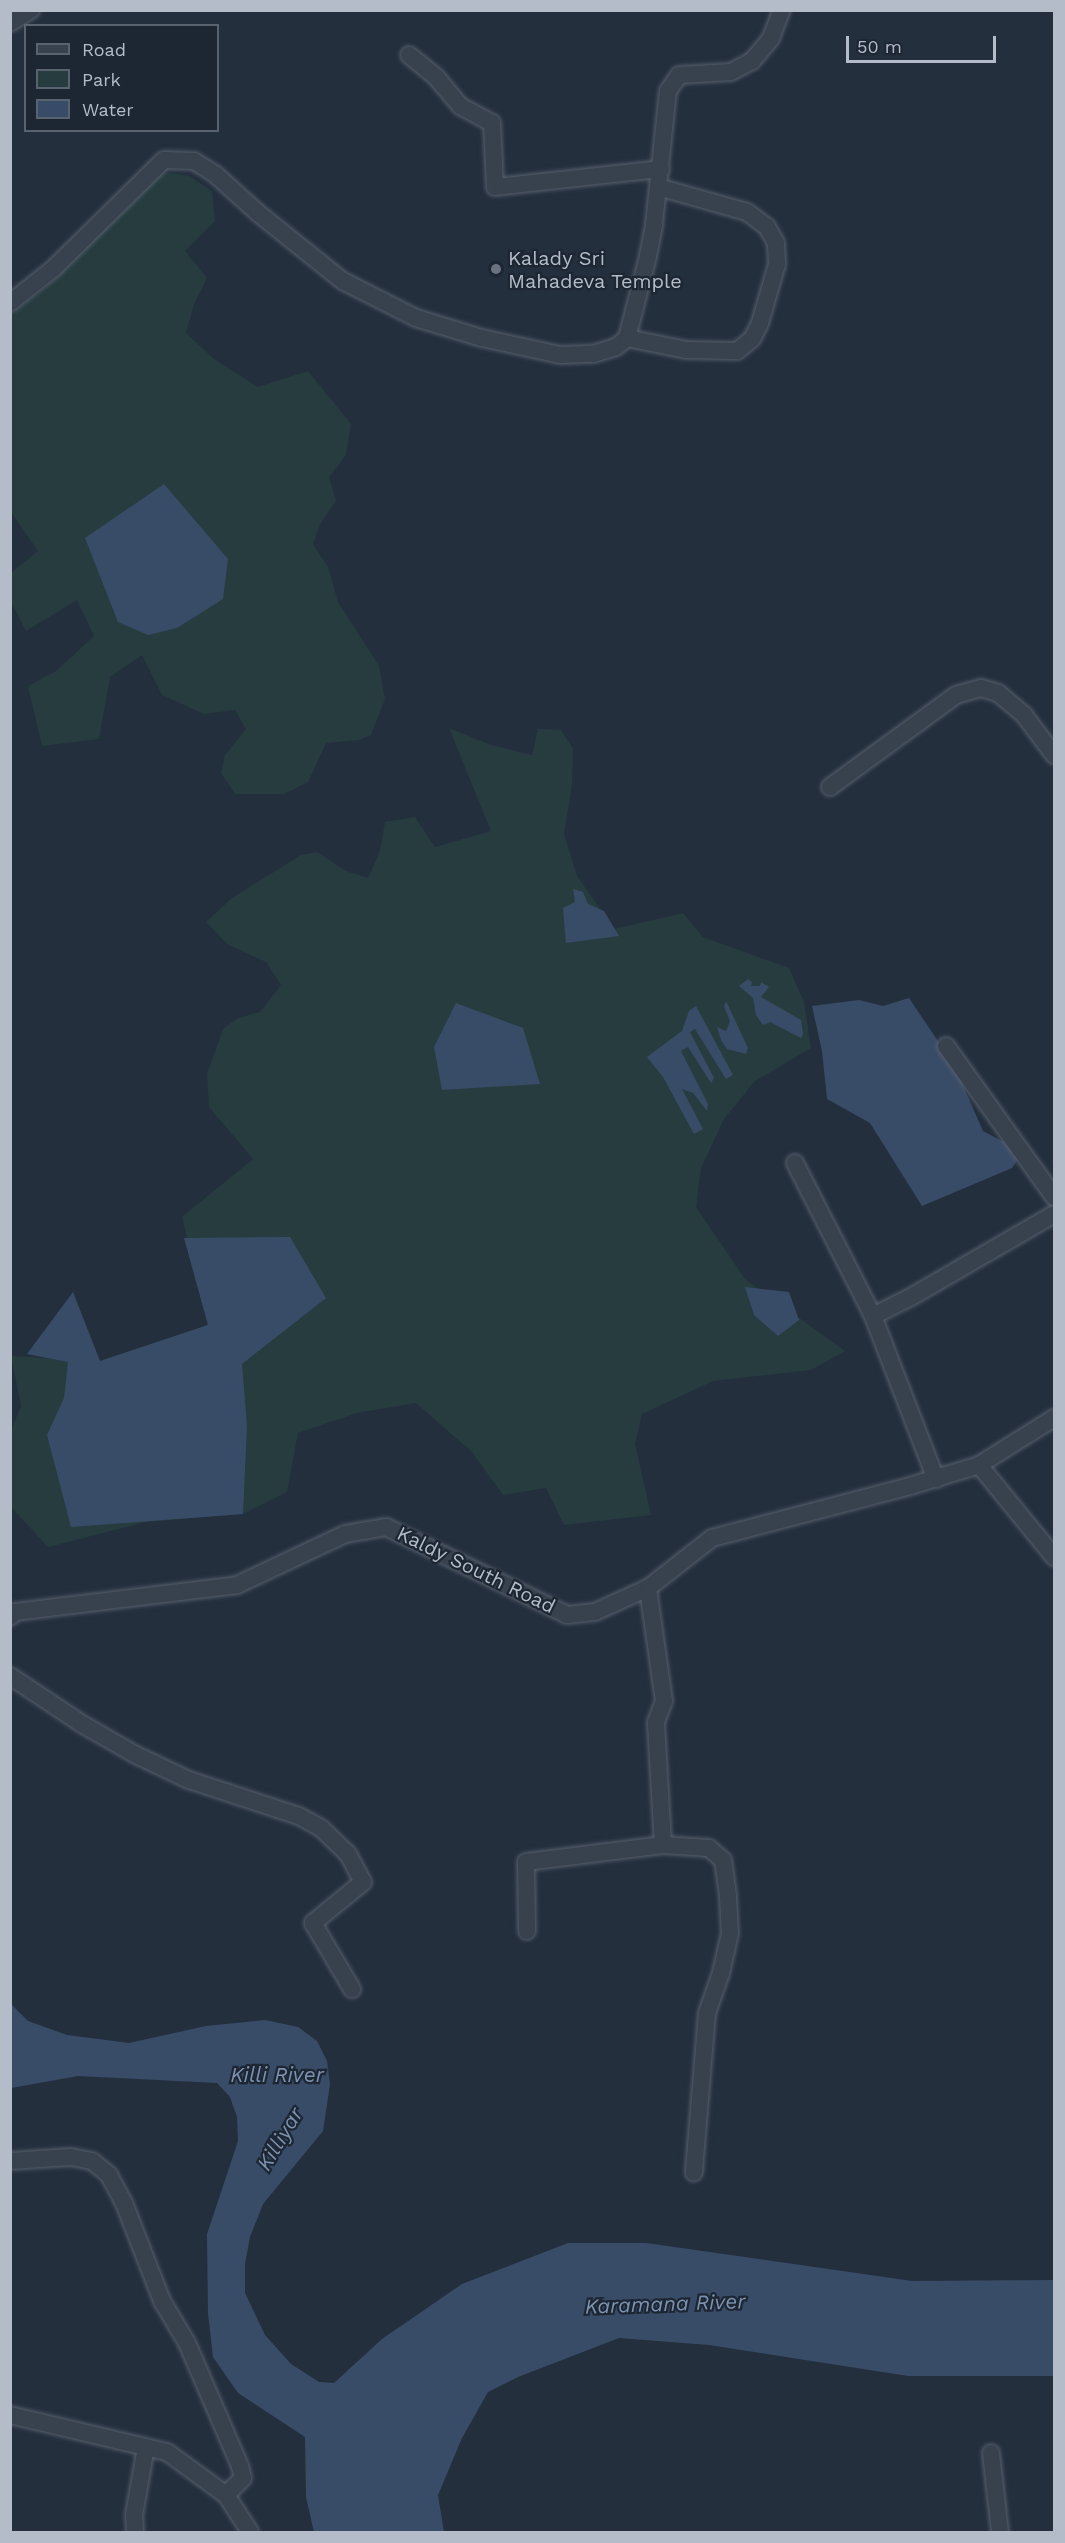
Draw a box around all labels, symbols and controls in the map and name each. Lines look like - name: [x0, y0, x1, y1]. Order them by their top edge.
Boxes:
- legend: [24, 24, 219, 132]
- scale bar: [849, 24, 999, 62]
- text: 50 m: [857, 36, 902, 57]
- text: Road: [82, 39, 126, 60]
- text: Park: [82, 69, 121, 90]
- text: Water: [82, 99, 134, 120]
- place label: Kalady Sri Mahadeva Temple: [508, 246, 683, 293]
- marker: Kalady Sri Mahadeva Temple: [489, 262, 503, 276]
- street label: Kaldy South Road: [393, 1521, 559, 1619]
- water label: Killi River: [230, 2062, 324, 2088]
- water label: Killiyar: [251, 2103, 309, 2175]
- water label: Karamana River: [584, 2289, 746, 2319]

